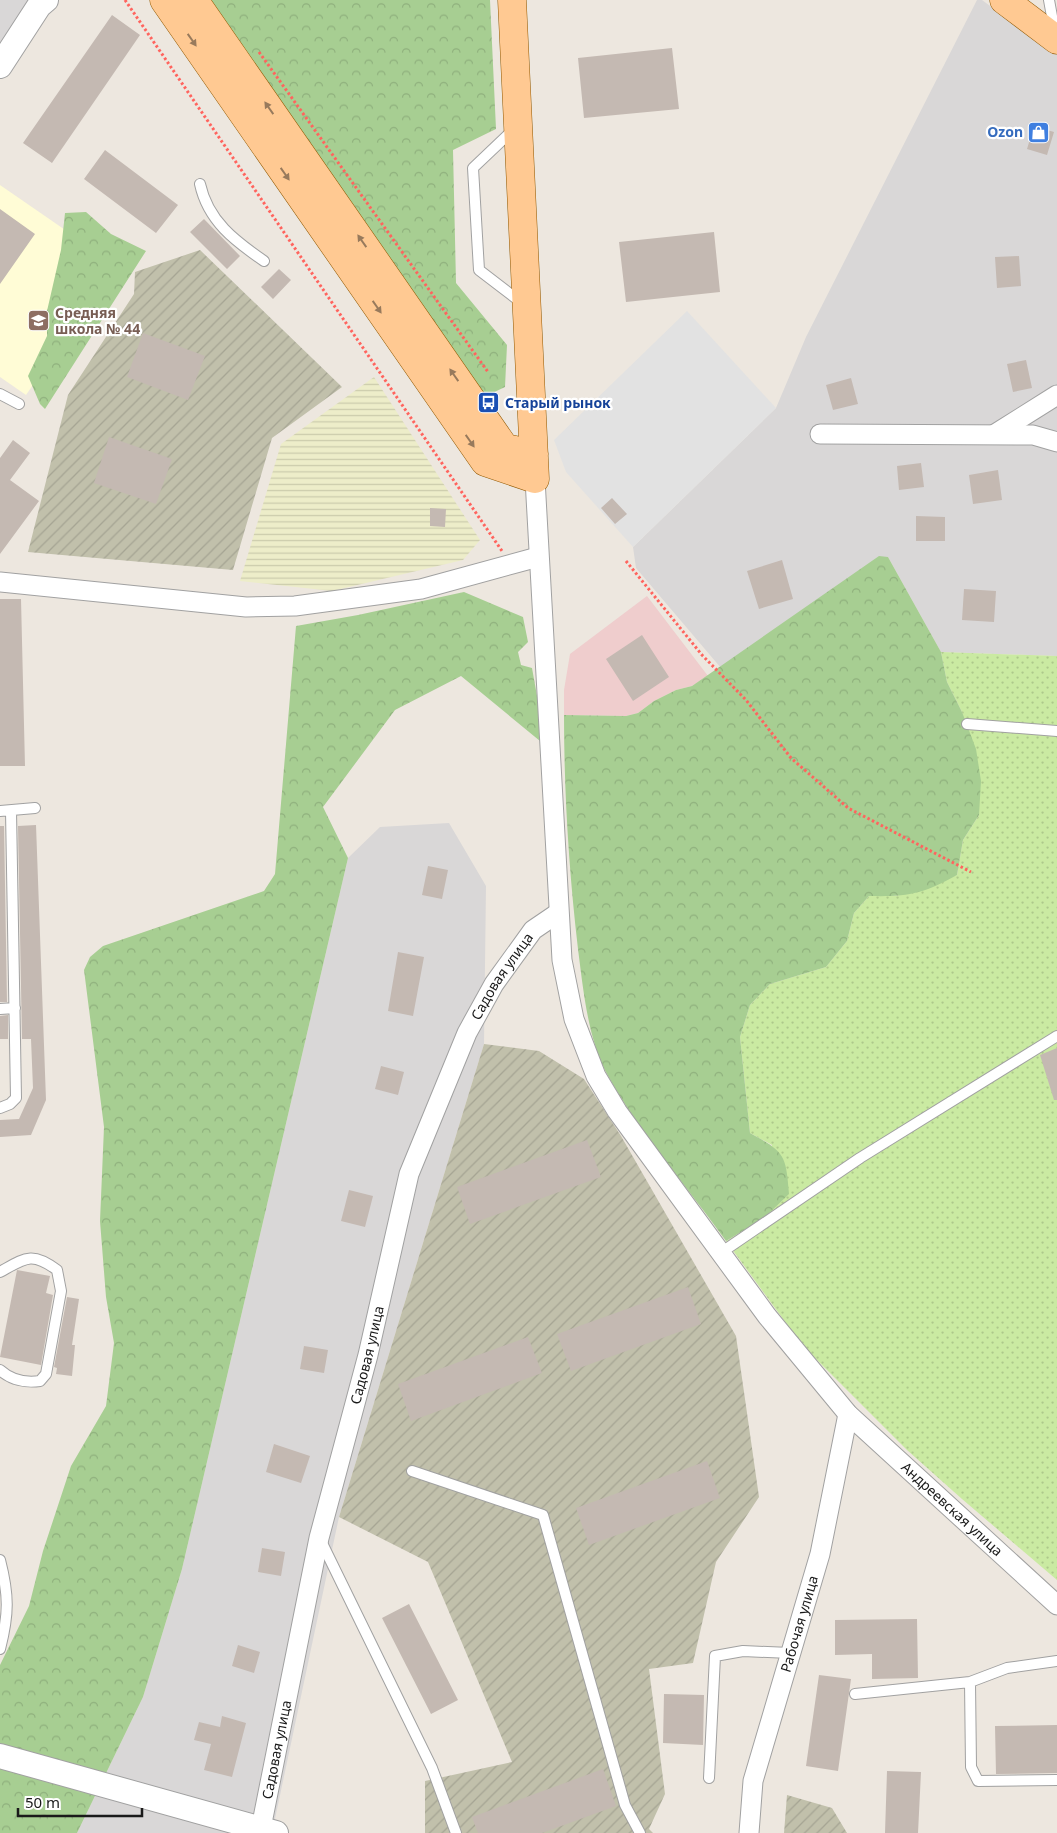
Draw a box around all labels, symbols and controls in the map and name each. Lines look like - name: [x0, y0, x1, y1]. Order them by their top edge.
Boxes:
- one-way arrow: [187, 33, 197, 47]
- one-way arrow: [264, 101, 274, 115]
- shop icon: Ozon: [1027, 120, 1051, 144]
- place label: Ozon: [987, 122, 1023, 141]
- one-way arrow: [280, 167, 290, 180]
- one-way arrow: [357, 234, 367, 248]
- one-way arrow: [372, 300, 382, 314]
- place label: Средняя школа № 44: [55, 303, 140, 338]
- school or university icon: Средняя школа № 44: [27, 309, 51, 333]
- one-way arrow: [449, 368, 459, 382]
- bus stop icon: Старый рынок: [477, 391, 501, 415]
- place label: Старый рынок: [505, 393, 611, 412]
- one-way arrow: [465, 434, 475, 447]
- street label: Садовая улица: [466, 929, 537, 1023]
- street label: Садовая улица: [345, 1304, 388, 1406]
- street label: Андреевская улица: [898, 1457, 1007, 1560]
- street label: Рабочая улица: [776, 1573, 822, 1674]
- street label: Садовая улица: [257, 1698, 295, 1801]
- scale bar: [18, 1786, 141, 1818]
- text: 50 m: [25, 1792, 60, 1812]

